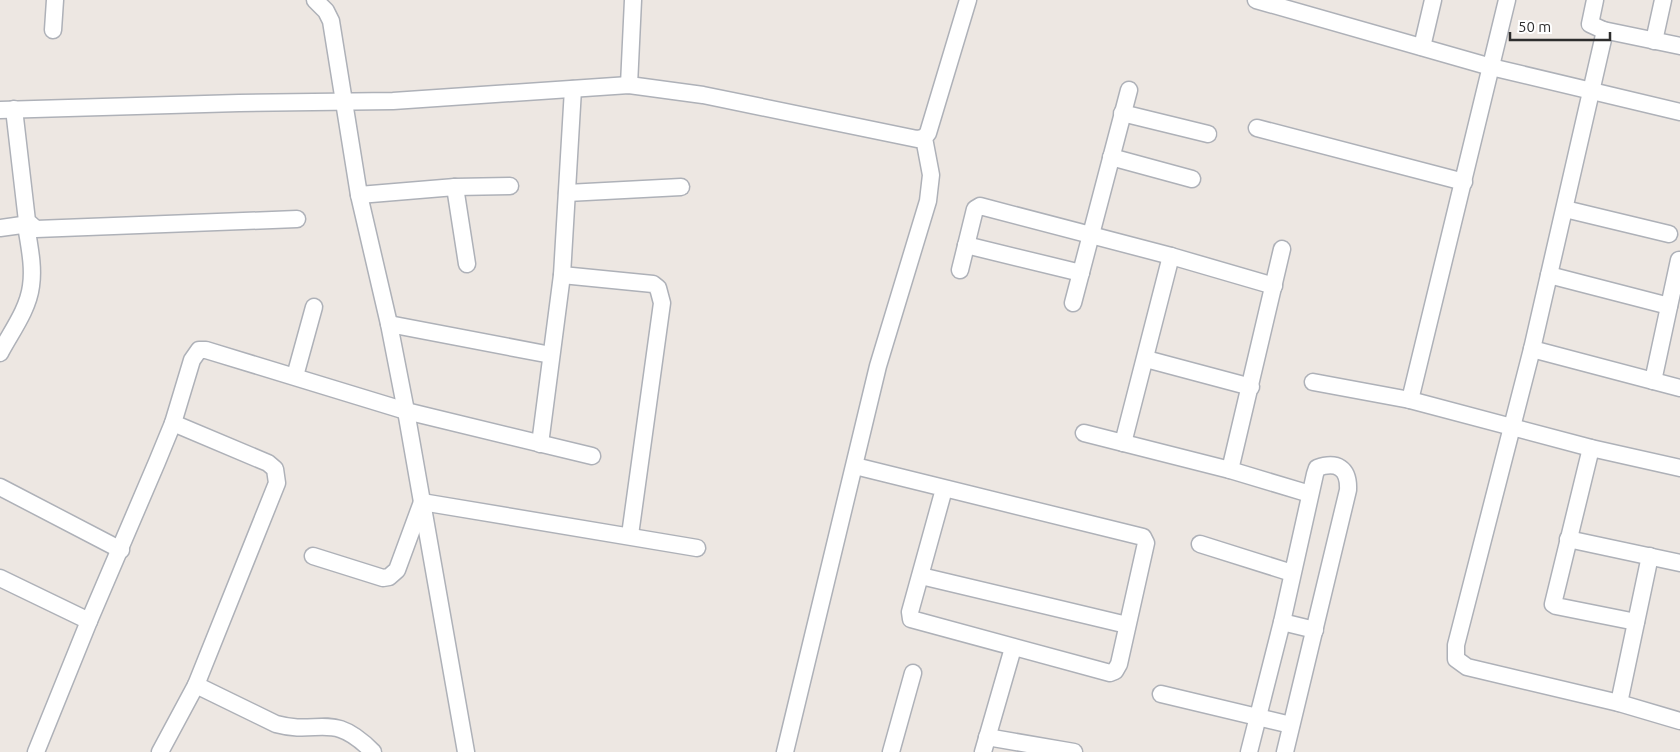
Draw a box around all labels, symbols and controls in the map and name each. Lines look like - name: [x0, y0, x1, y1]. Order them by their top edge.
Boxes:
- scale bar: [1510, 10, 1610, 42]
- text: 50 m: [1518, 18, 1551, 35]

